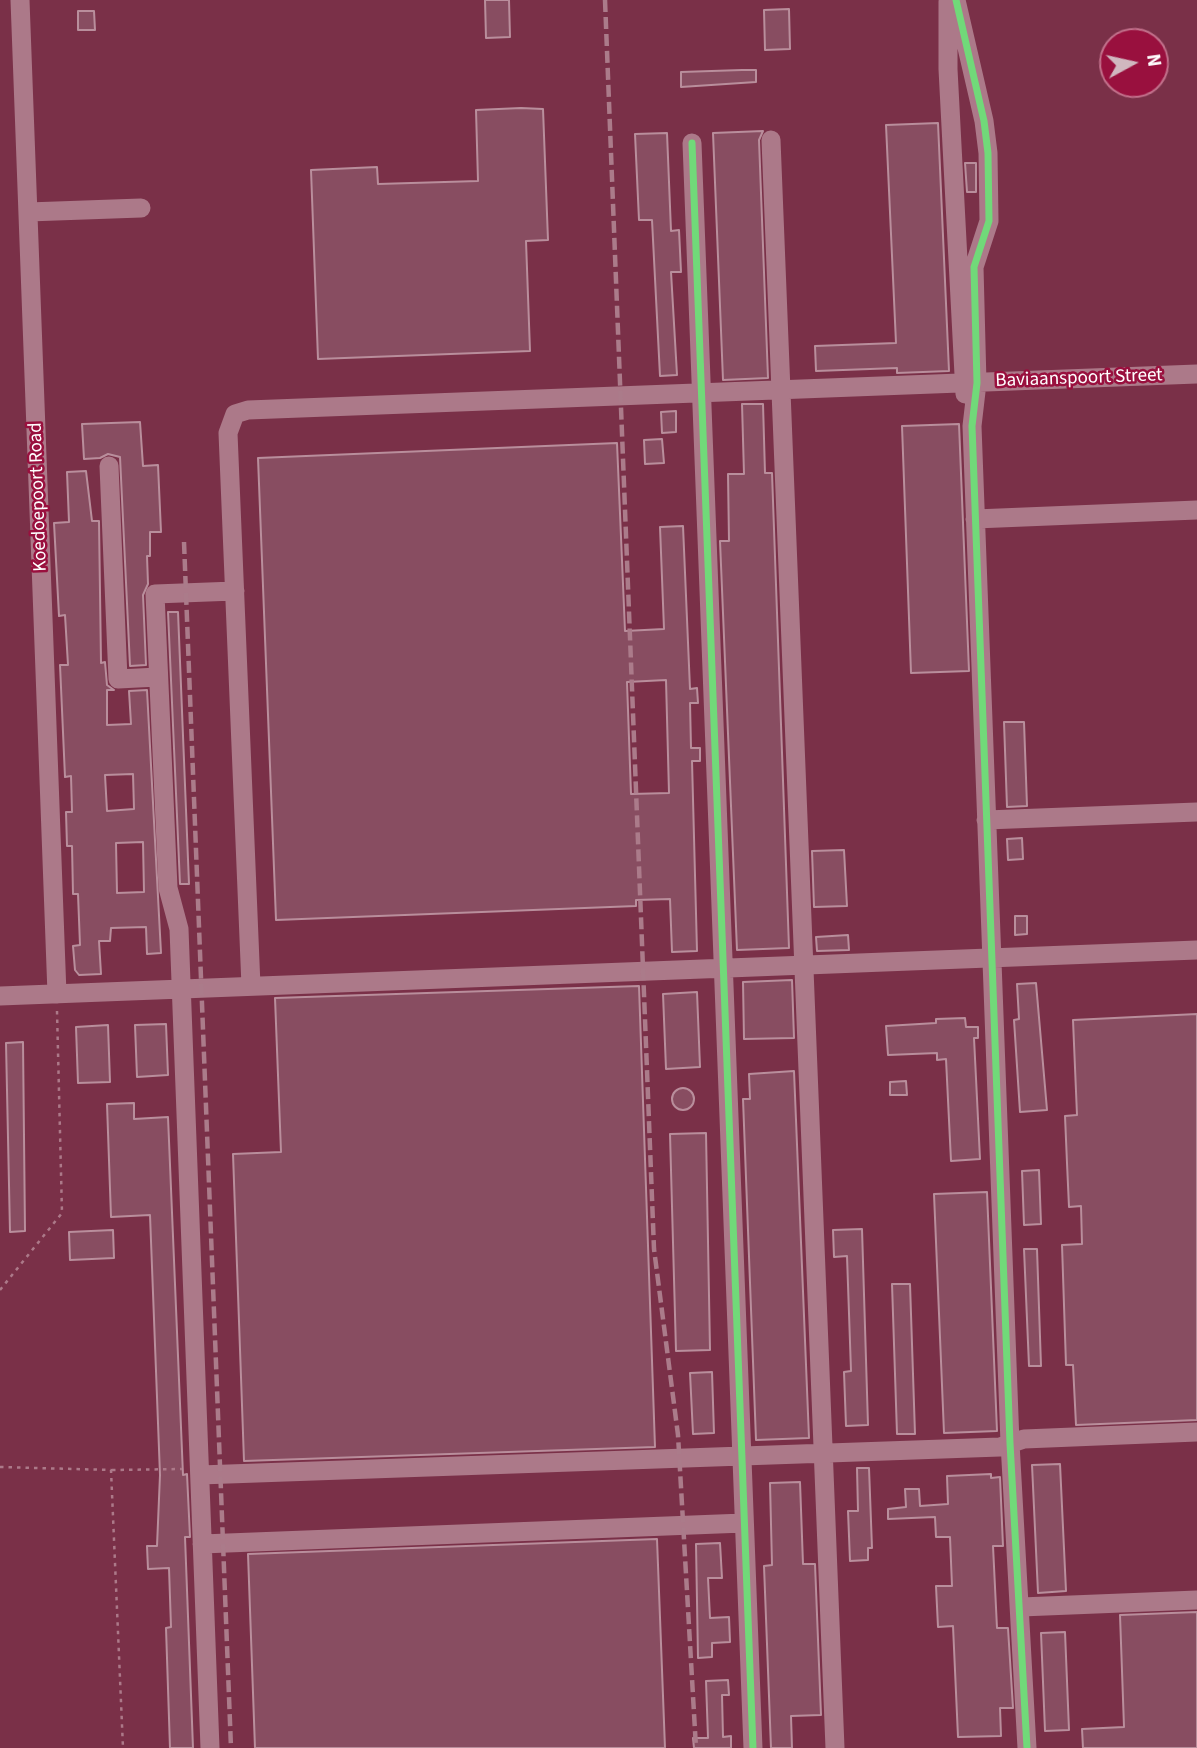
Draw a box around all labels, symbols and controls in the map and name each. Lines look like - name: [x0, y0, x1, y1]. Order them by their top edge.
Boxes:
- north arrow: [1099, 28, 1169, 98]
- text: N: [1139, 52, 1168, 68]
- street label: Baviaanspoort Street: [995, 365, 1163, 393]
- street label: Koedoepoort Road: [25, 422, 53, 572]

